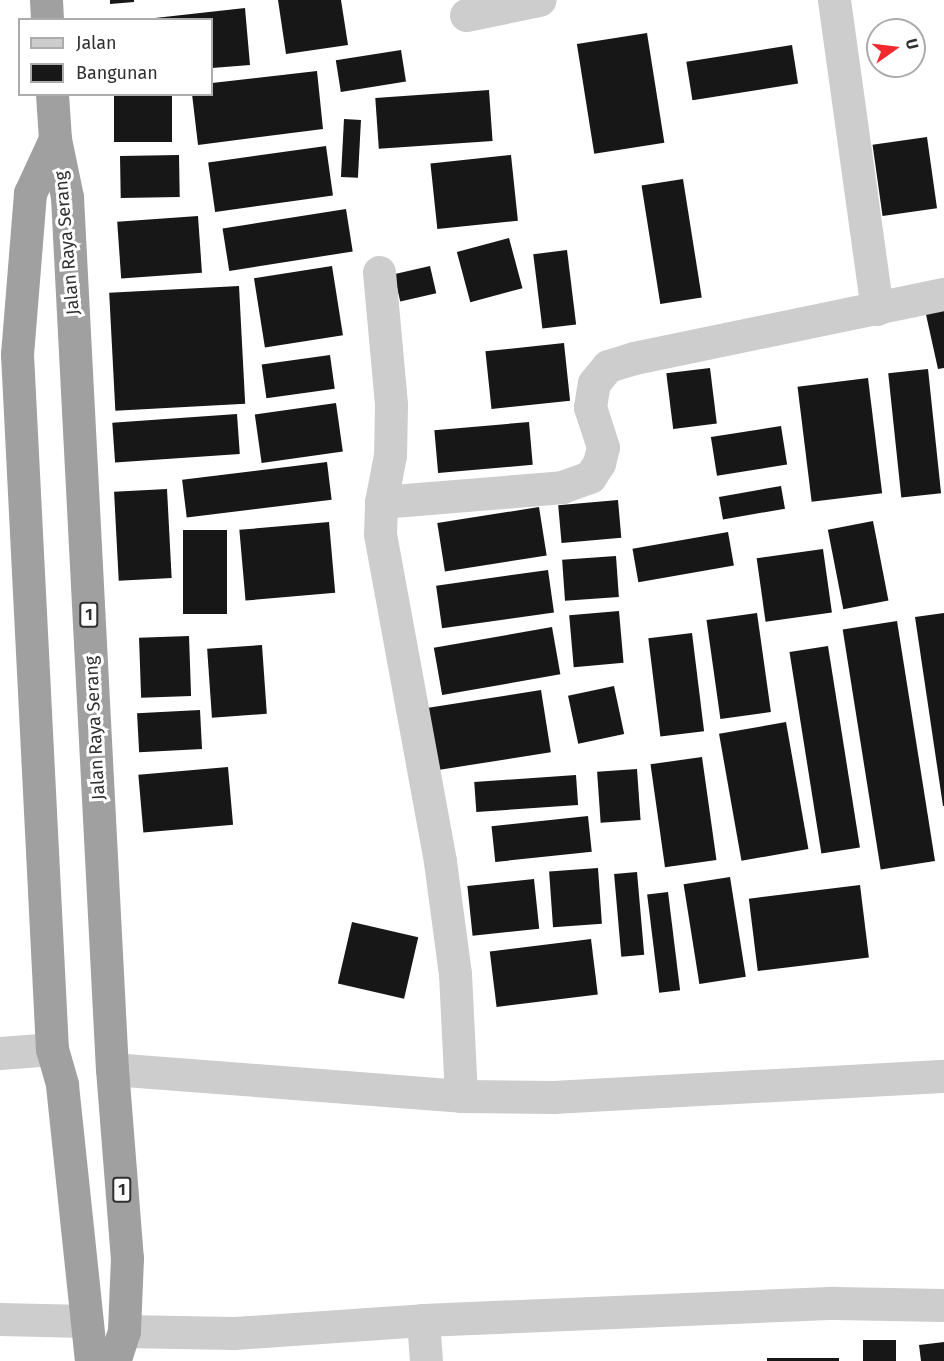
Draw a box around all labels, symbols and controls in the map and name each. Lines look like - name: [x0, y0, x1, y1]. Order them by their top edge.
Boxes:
- legend: [18, 18, 213, 96]
- north arrow: [866, 18, 926, 78]
- text: Jalan: [76, 32, 117, 54]
- text: U: [902, 37, 922, 51]
- text: Bangunan: [76, 62, 158, 84]
- street label: Jalan Raya Serang: [50, 170, 84, 316]
- road number: 1: [78, 602, 100, 628]
- street label: Jalan Raya Serang: [80, 655, 110, 801]
- road number: 1: [112, 1177, 132, 1203]

